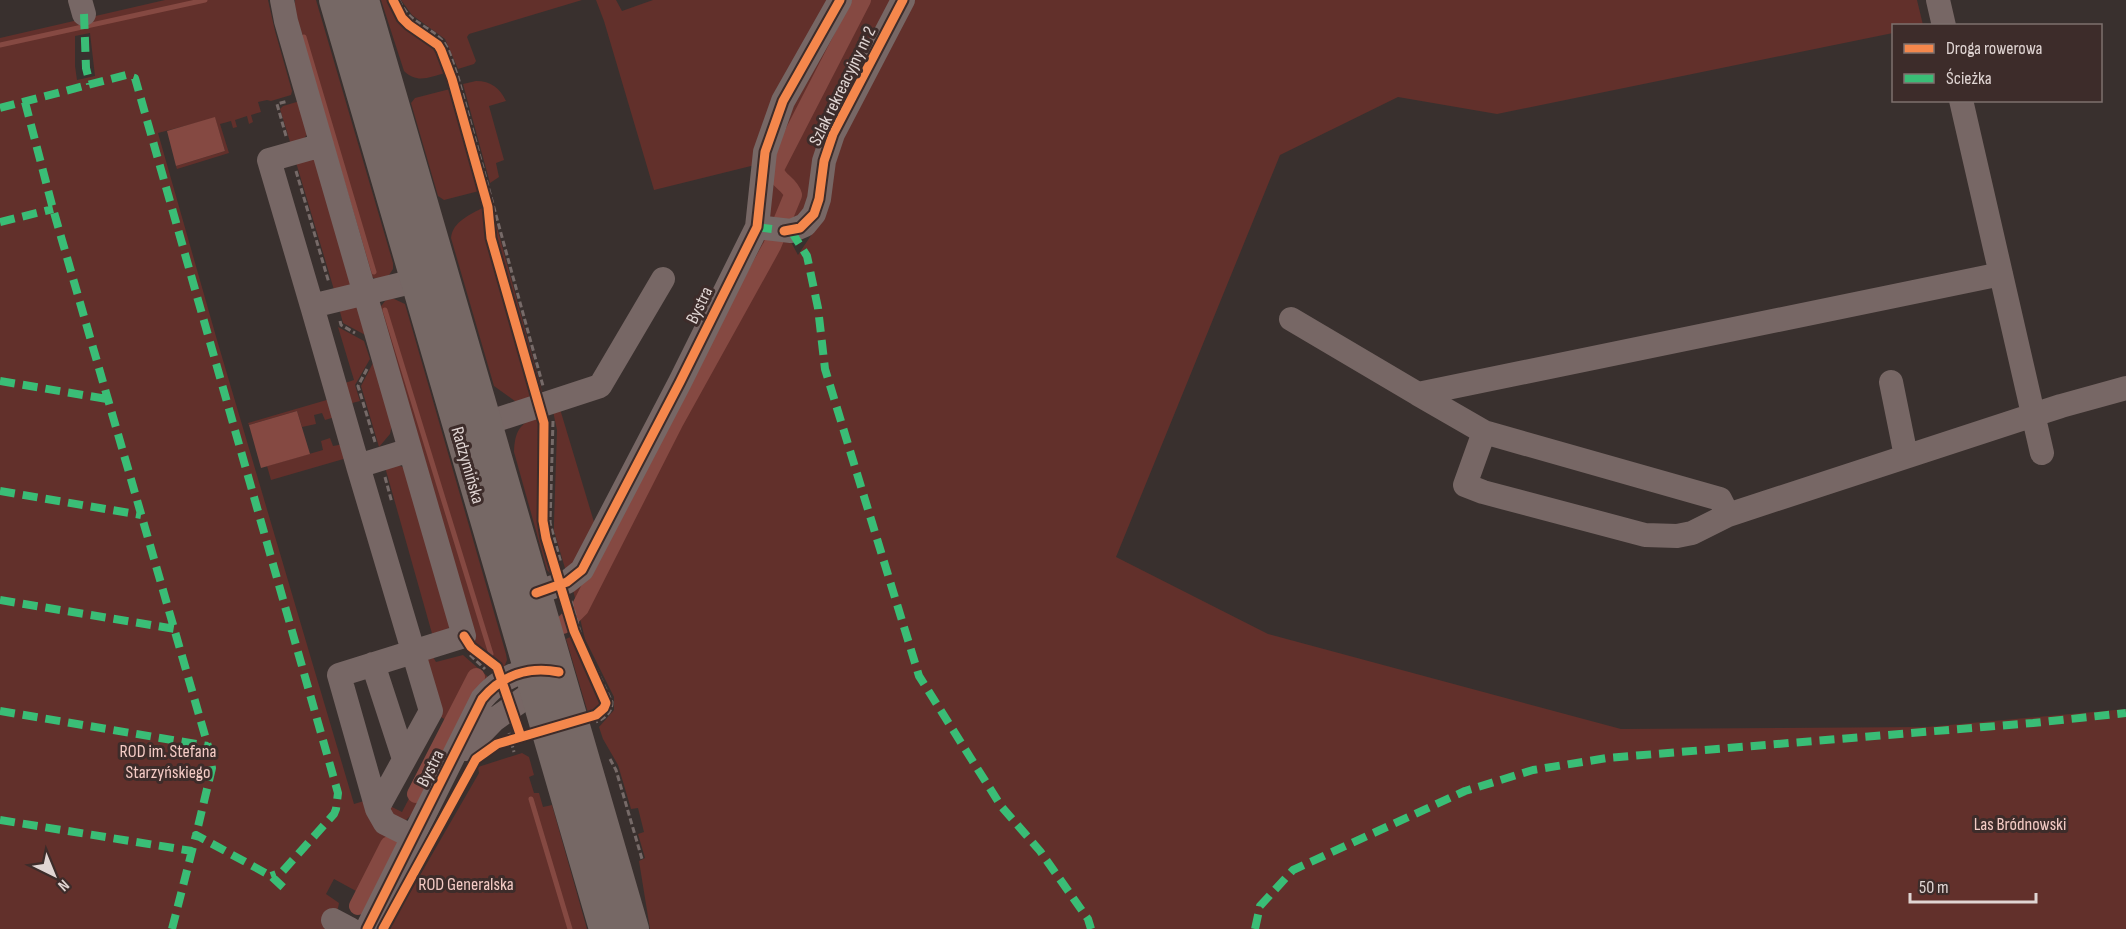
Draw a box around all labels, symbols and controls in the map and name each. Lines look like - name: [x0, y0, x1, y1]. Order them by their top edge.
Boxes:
- street label: Szlak rekreacyjny nr 2: [805, 23, 880, 149]
- legend: [1892, 24, 2102, 102]
- text: Droga rowerowa: [1946, 38, 2043, 59]
- text: Ścieżka: [1946, 68, 1992, 89]
- street label: Bystra: [682, 283, 717, 327]
- street label: Radzymińska: [447, 424, 489, 506]
- park label: ROD im. Stefana Starzyńskiego: [120, 741, 216, 783]
- street label: Bystra: [412, 746, 449, 790]
- park label: Las Bródnowski: [1974, 814, 2066, 835]
- north arrow: [24, 845, 84, 905]
- scale bar: [1910, 866, 2036, 904]
- park label: ROD Generalska: [418, 874, 514, 895]
- text: N: [54, 875, 73, 895]
- text: 50 m: [1919, 877, 1949, 898]

